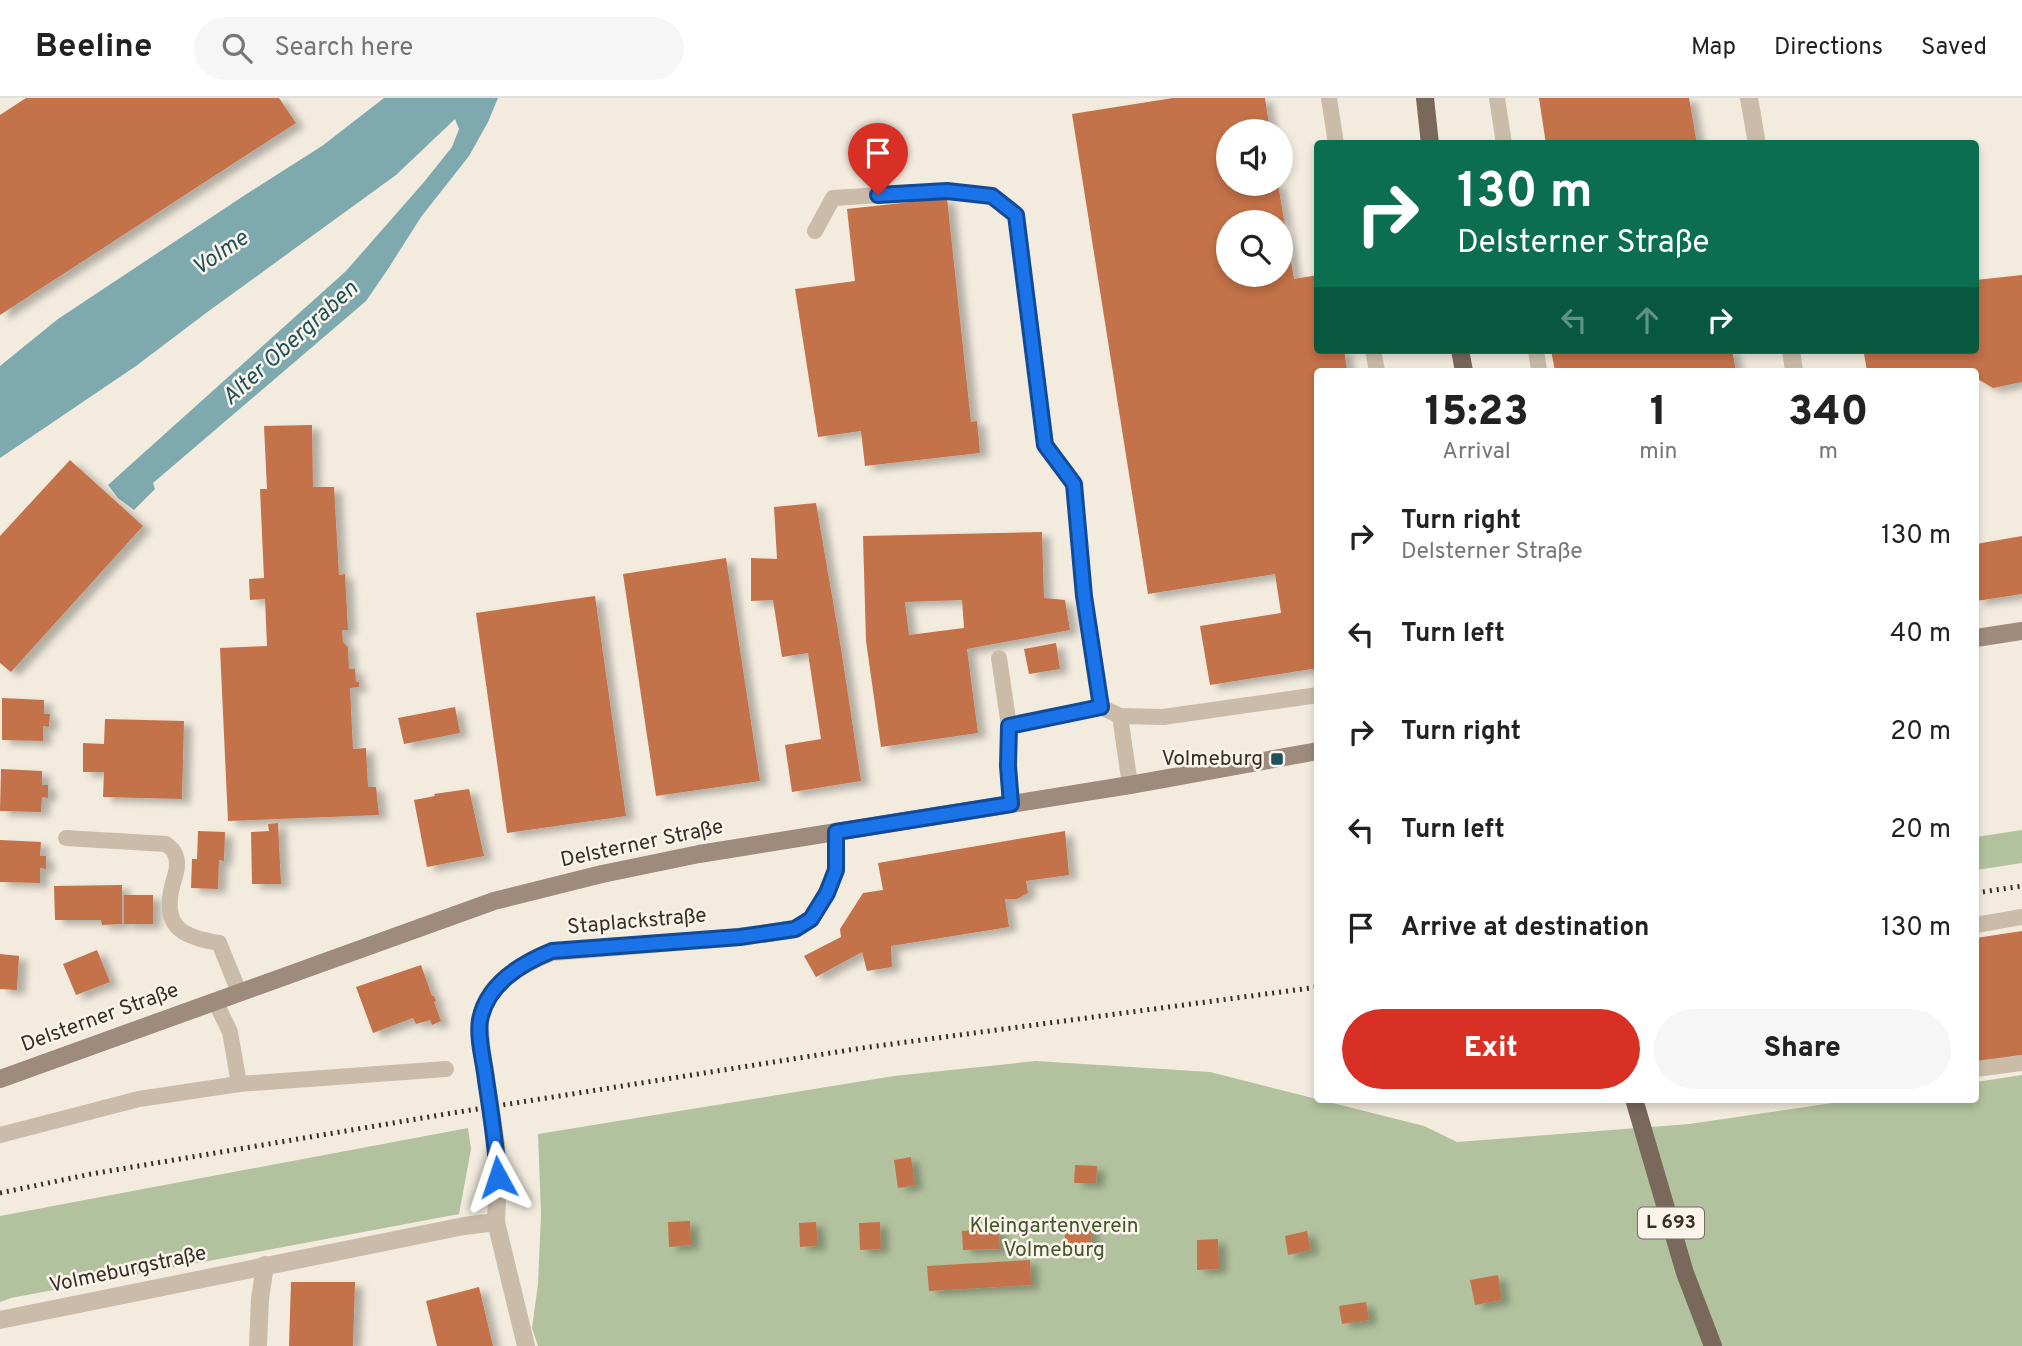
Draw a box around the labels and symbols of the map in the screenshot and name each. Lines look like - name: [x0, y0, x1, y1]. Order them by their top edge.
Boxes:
- pin: [848, 123, 908, 195]
- water label: Volme: [187, 224, 256, 283]
- water label: Alter Obergraben: [217, 275, 365, 413]
- place label: Volmeburg: [1161, 746, 1263, 773]
- marker: Volmeburg: [1269, 751, 1285, 767]
- street label: Delsterner Straße: [558, 814, 726, 874]
- street label: Staplackstraße: [566, 902, 708, 942]
- street label: Delsterner Straße: [17, 977, 183, 1059]
- position arrow: [461, 1140, 535, 1214]
- road number: L 693: [1638, 1208, 1704, 1238]
- park label: Kleingartenverein Volmeburg: [969, 1213, 1139, 1264]
- street label: Volmeburgstraße: [47, 1240, 209, 1300]

